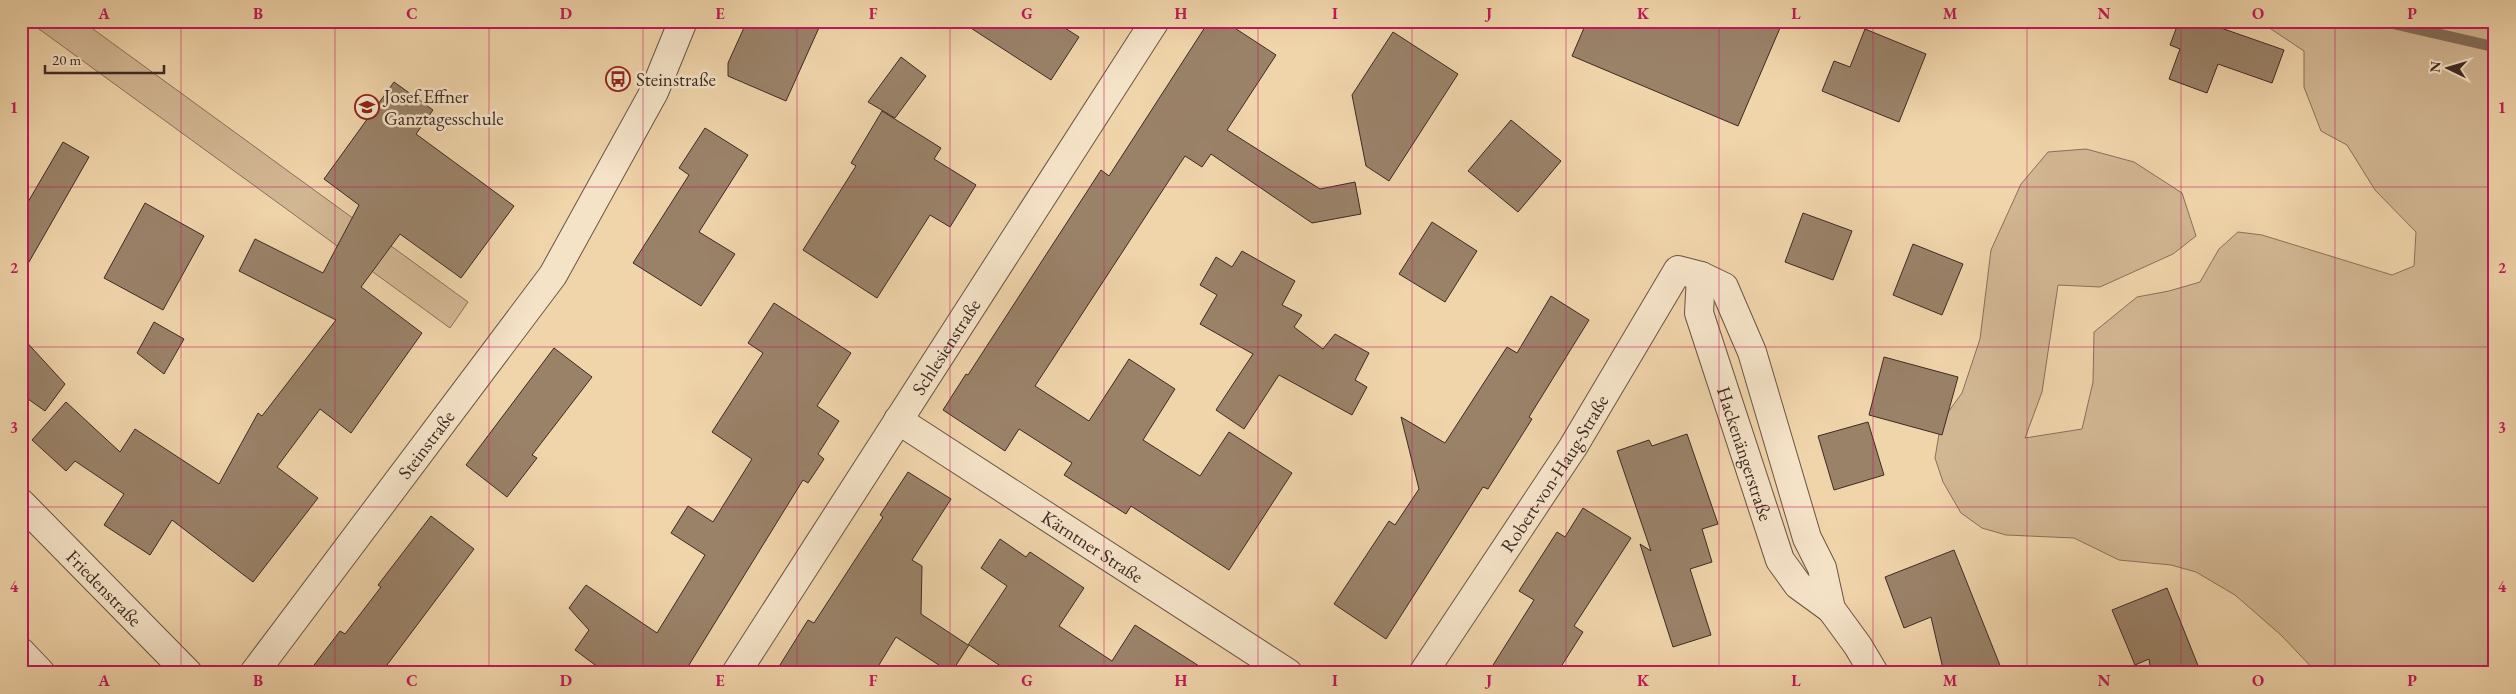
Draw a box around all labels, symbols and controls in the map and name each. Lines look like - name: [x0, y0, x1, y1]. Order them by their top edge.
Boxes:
- text: A: [97, 3, 110, 24]
- text: B: [253, 3, 263, 24]
- text: C: [406, 3, 418, 24]
- text: D: [560, 3, 572, 24]
- text: E: [715, 3, 725, 24]
- text: F: [869, 3, 878, 24]
- text: G: [1021, 3, 1033, 24]
- text: H: [1175, 3, 1188, 24]
- text: I: [1332, 3, 1338, 24]
- text: J: [1484, 3, 1492, 24]
- text: K: [1637, 3, 1650, 24]
- text: L: [1791, 3, 1801, 24]
- text: M: [1943, 3, 1958, 24]
- text: N: [2098, 3, 2111, 24]
- text: O: [2252, 3, 2264, 24]
- text: P: [2407, 3, 2417, 24]
- scale bar: [45, 42, 164, 74]
- north arrow: [2424, 42, 2474, 92]
- text: 20 m: [52, 50, 81, 69]
- text: N: [2426, 60, 2445, 73]
- bus stop icon: Steinstraße: [605, 66, 631, 92]
- place label: Steinstraße: [636, 67, 716, 92]
- place label: Josef Effner Ganztagesschule: [382, 84, 504, 131]
- school or university icon: Josef Effner Ganztagesschule: [354, 94, 380, 120]
- text: 1: [10, 97, 18, 118]
- text: 1: [2498, 97, 2506, 118]
- text: 2: [10, 257, 19, 278]
- text: 2: [2498, 257, 2507, 278]
- street label: Schlesienstraße: [906, 294, 986, 399]
- street label: Hackenängerstraße: [1711, 383, 1779, 524]
- street label: Robert-von-Haug-Straße: [1494, 390, 1614, 557]
- street label: Steinstraße: [392, 405, 460, 484]
- text: 3: [10, 417, 18, 438]
- text: 3: [2498, 417, 2506, 438]
- street label: Kärntner Straße: [1037, 504, 1148, 588]
- street label: Friedenstraße: [61, 544, 148, 632]
- text: 4: [10, 576, 19, 597]
- text: 4: [2498, 576, 2507, 597]
- text: A: [97, 670, 110, 691]
- text: B: [253, 670, 263, 691]
- text: C: [406, 670, 418, 691]
- text: D: [560, 670, 572, 691]
- text: E: [715, 670, 725, 691]
- text: F: [869, 670, 878, 691]
- text: G: [1021, 670, 1033, 691]
- text: H: [1175, 670, 1188, 691]
- text: I: [1332, 670, 1338, 691]
- text: J: [1484, 670, 1492, 691]
- text: K: [1637, 670, 1650, 691]
- text: L: [1791, 670, 1801, 691]
- text: M: [1943, 670, 1958, 691]
- text: N: [2098, 670, 2111, 691]
- text: O: [2252, 670, 2264, 691]
- text: P: [2407, 670, 2417, 691]

